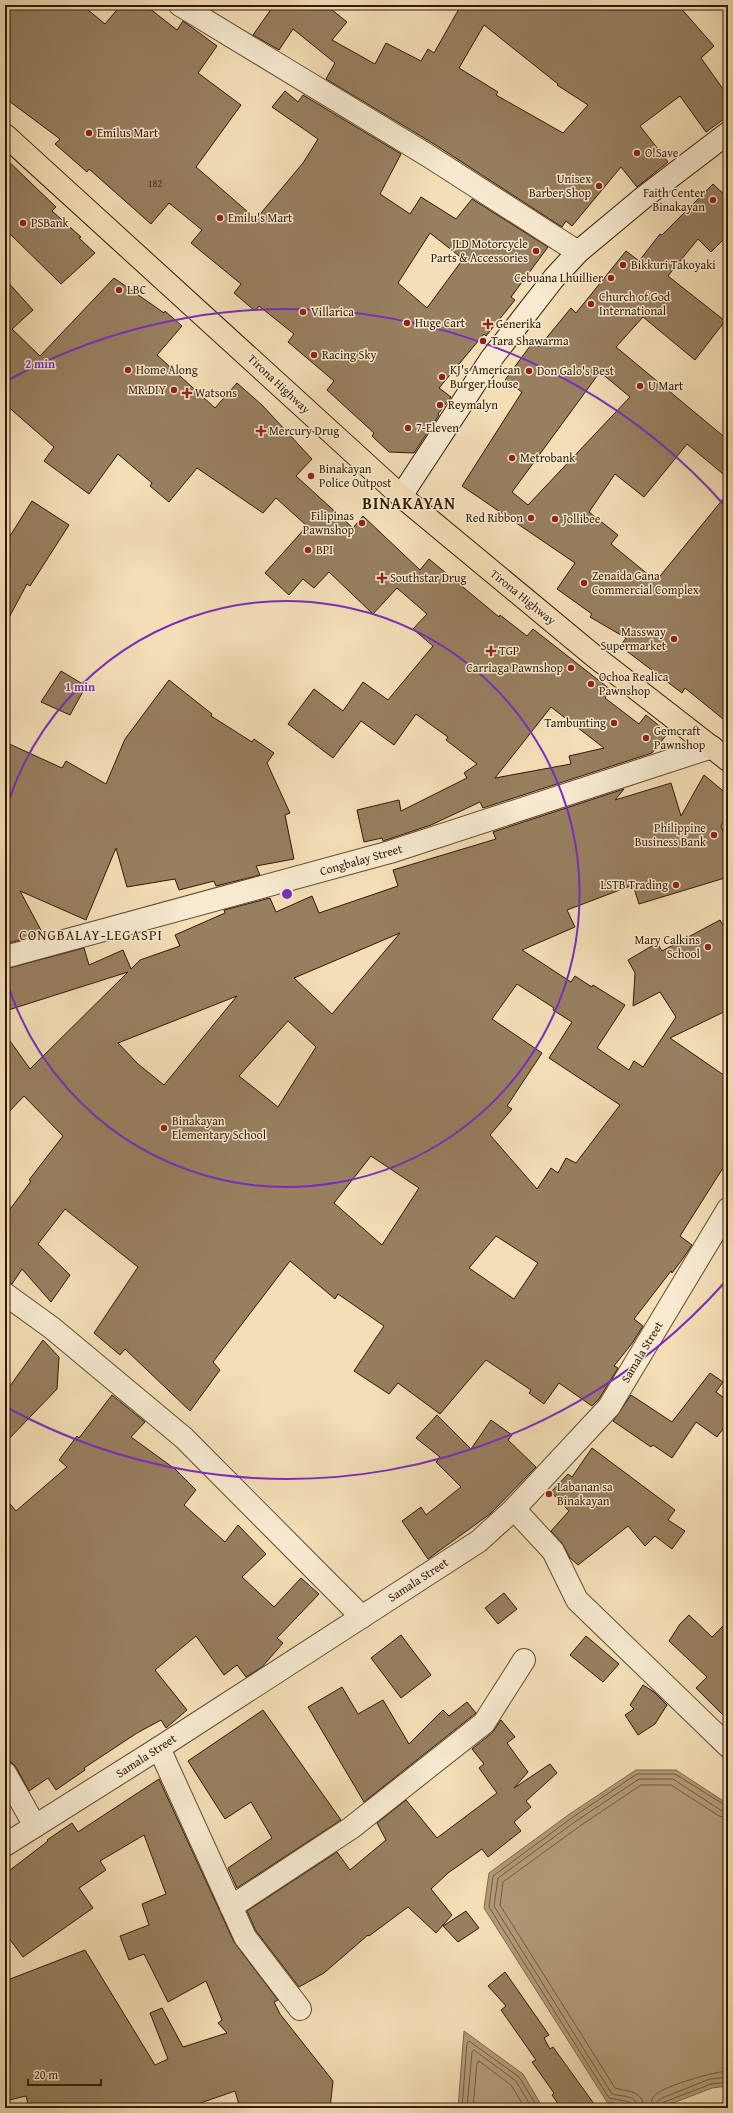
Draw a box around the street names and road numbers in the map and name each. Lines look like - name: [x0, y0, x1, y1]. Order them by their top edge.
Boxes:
- street label: Tirona Highway: [244, 350, 314, 417]
- street label: Tirona Highway: [487, 565, 560, 628]
- street label: Congbalay Street: [318, 839, 405, 879]
- street label: Samala Street: [617, 1317, 667, 1386]
- street label: Samala Street: [384, 1553, 452, 1606]
- street label: Samala Street: [112, 1729, 180, 1782]

